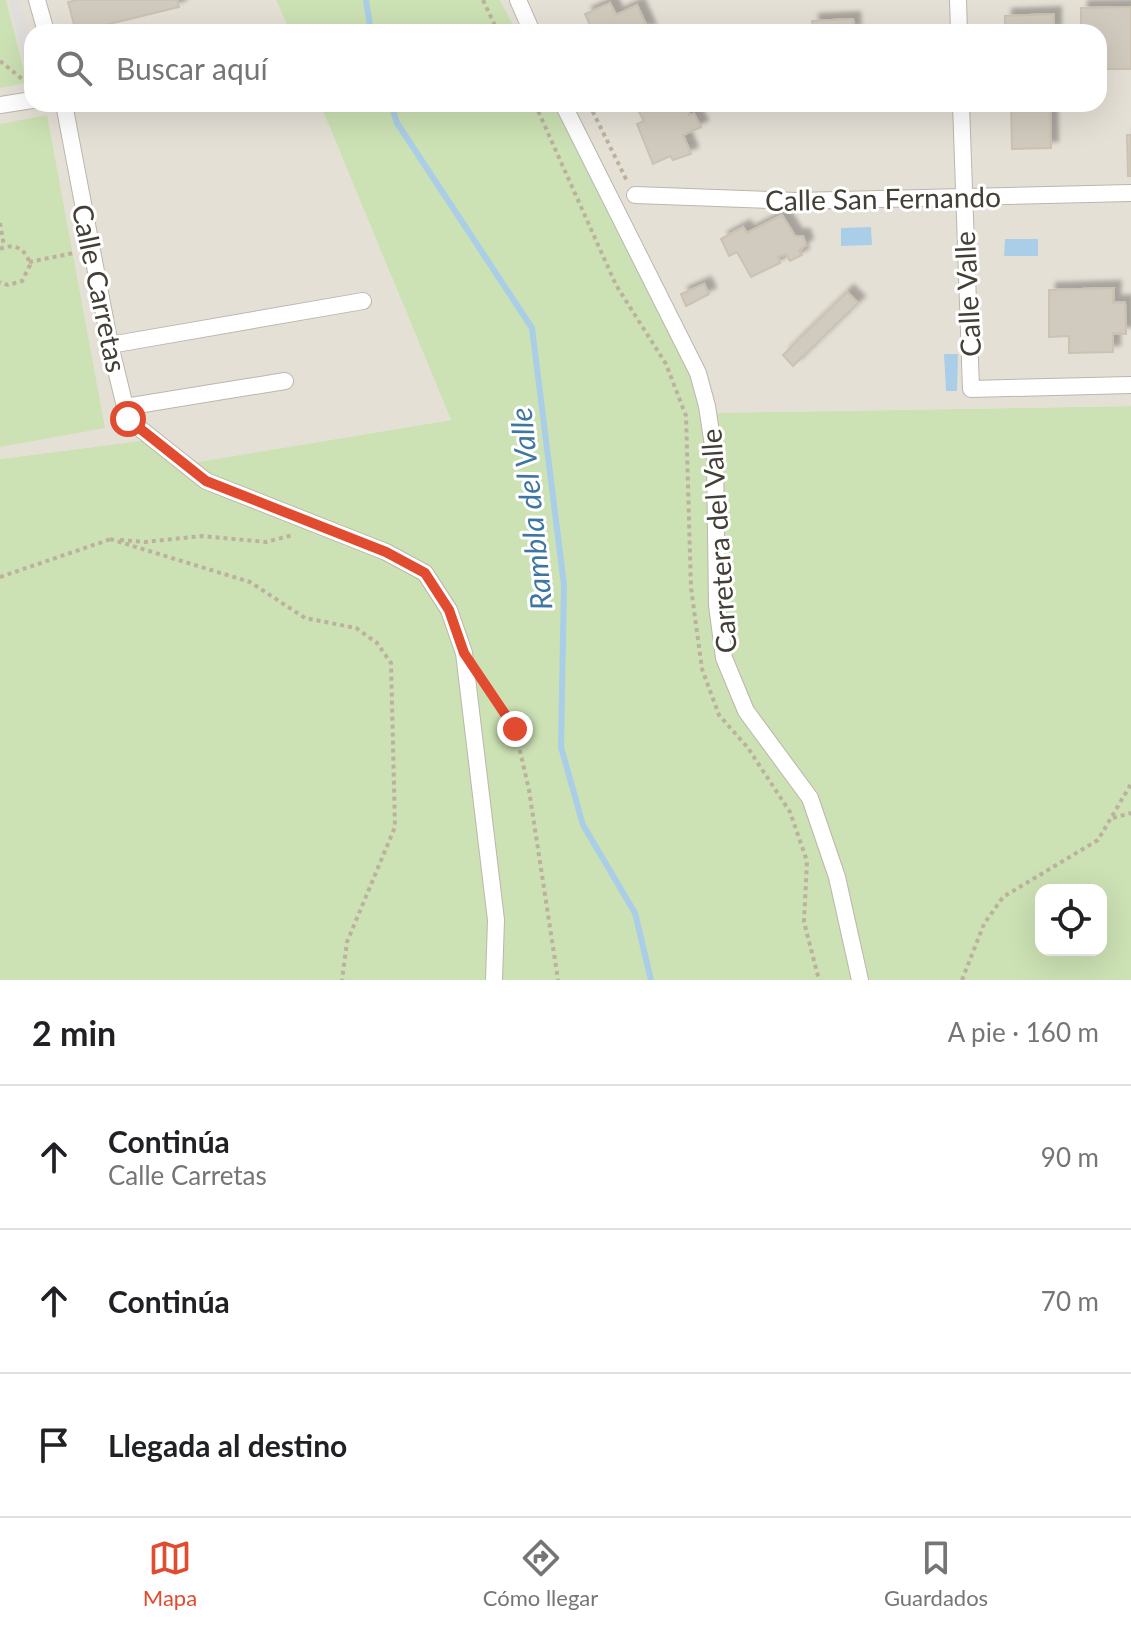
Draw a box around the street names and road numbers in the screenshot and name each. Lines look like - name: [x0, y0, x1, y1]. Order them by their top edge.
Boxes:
- street label: Calle San Fernando: [765, 179, 1001, 217]
- street label: Calle Carretas: [66, 201, 134, 375]
- street label: Calle Valle: [947, 230, 987, 358]
- street label: Carretera del Valle: [693, 428, 743, 654]

